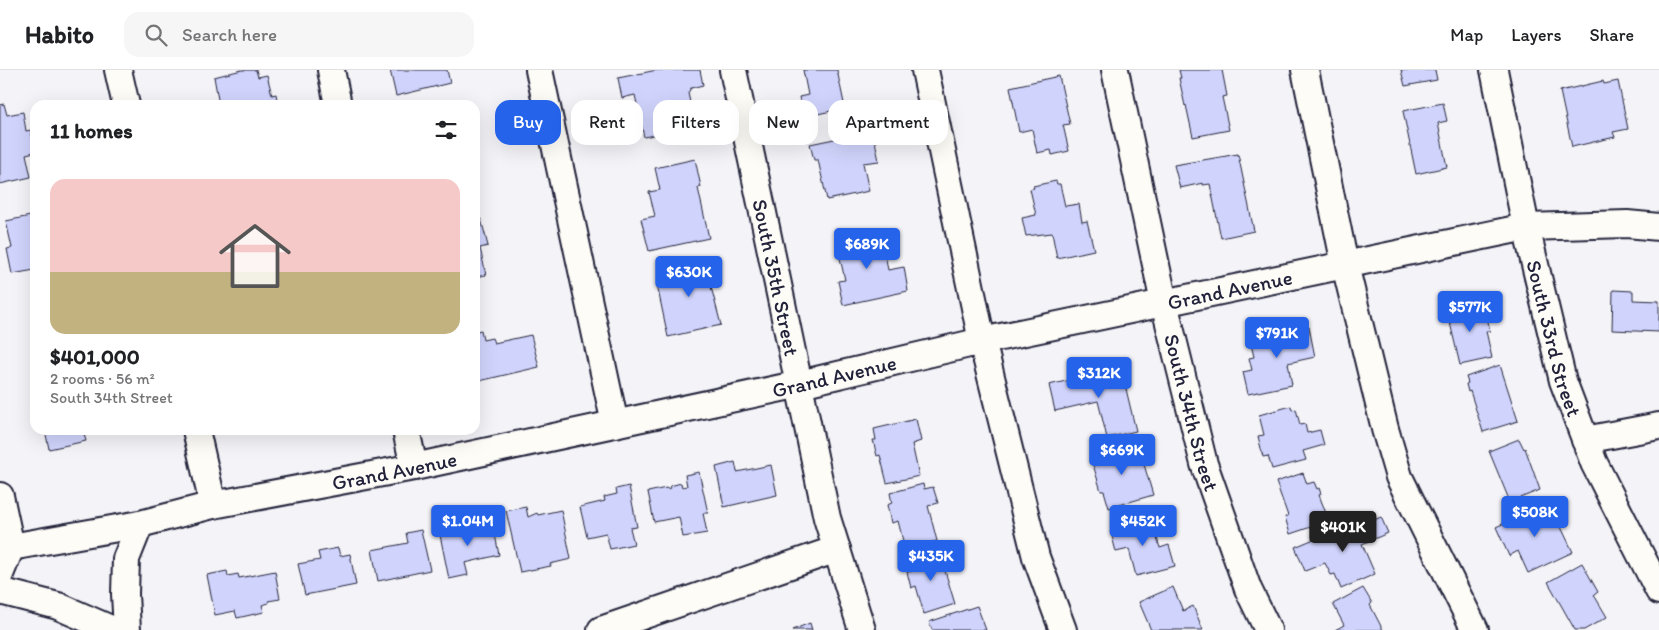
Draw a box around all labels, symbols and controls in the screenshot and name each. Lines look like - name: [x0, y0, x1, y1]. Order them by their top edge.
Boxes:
- search box: [124, 12, 474, 57]
- text: Habito: [25, 20, 94, 49]
- icon: search: [142, 21, 170, 49]
- text: Search here: [182, 23, 277, 46]
- text: Map: [1450, 24, 1483, 46]
- text: Layers: [1511, 24, 1561, 46]
- text: Share: [1589, 24, 1634, 46]
- chip: Buy: [495, 100, 561, 145]
- chip: Rent: [571, 100, 643, 145]
- chip: Filters: [653, 100, 739, 145]
- chip: New: [749, 100, 818, 145]
- chip: Apartment: [828, 100, 948, 145]
- icon: filters: [432, 116, 460, 144]
- text: 11 homes: [50, 118, 133, 143]
- street label: South 35th Street: [748, 197, 805, 358]
- icon: home: [210, 211, 300, 301]
- pin: $689K: [832, 228, 902, 270]
- text: $689K: [845, 234, 889, 253]
- pin: $630K: [654, 256, 724, 298]
- street label: South 33rd Street: [1522, 257, 1588, 420]
- text: $630K: [666, 262, 712, 281]
- street label: Grand Avenue: [1165, 264, 1294, 314]
- pin: $577K: [1435, 290, 1505, 333]
- text: $577K: [1449, 297, 1491, 316]
- pin: $791K: [1242, 316, 1312, 359]
- text: $791K: [1256, 323, 1298, 342]
- street label: South 34th Street: [1160, 331, 1225, 494]
- text: $401,000: [50, 344, 140, 369]
- street label: Grand Avenue: [770, 349, 899, 402]
- pin: $312K: [1064, 356, 1134, 399]
- text: $312K: [1078, 363, 1120, 382]
- text: 2 rooms · 56 m²: [50, 369, 155, 388]
- text: South 34th Street: [50, 388, 173, 407]
- pin: $669K: [1087, 434, 1157, 476]
- text: $669K: [1100, 440, 1144, 459]
- street label: Grand Avenue: [330, 446, 459, 495]
- pin: $508K: [1500, 496, 1570, 538]
- text: $508K: [1512, 502, 1558, 521]
- pin: $1.04M: [427, 504, 509, 547]
- pin: $452K: [1108, 504, 1178, 547]
- pin: $401K: [1308, 510, 1378, 553]
- text: $1.04M: [442, 511, 494, 530]
- text: $452K: [1121, 511, 1165, 530]
- text: $401K: [1320, 517, 1366, 536]
- pin: $435K: [896, 540, 966, 582]
- text: $435K: [908, 546, 954, 565]

